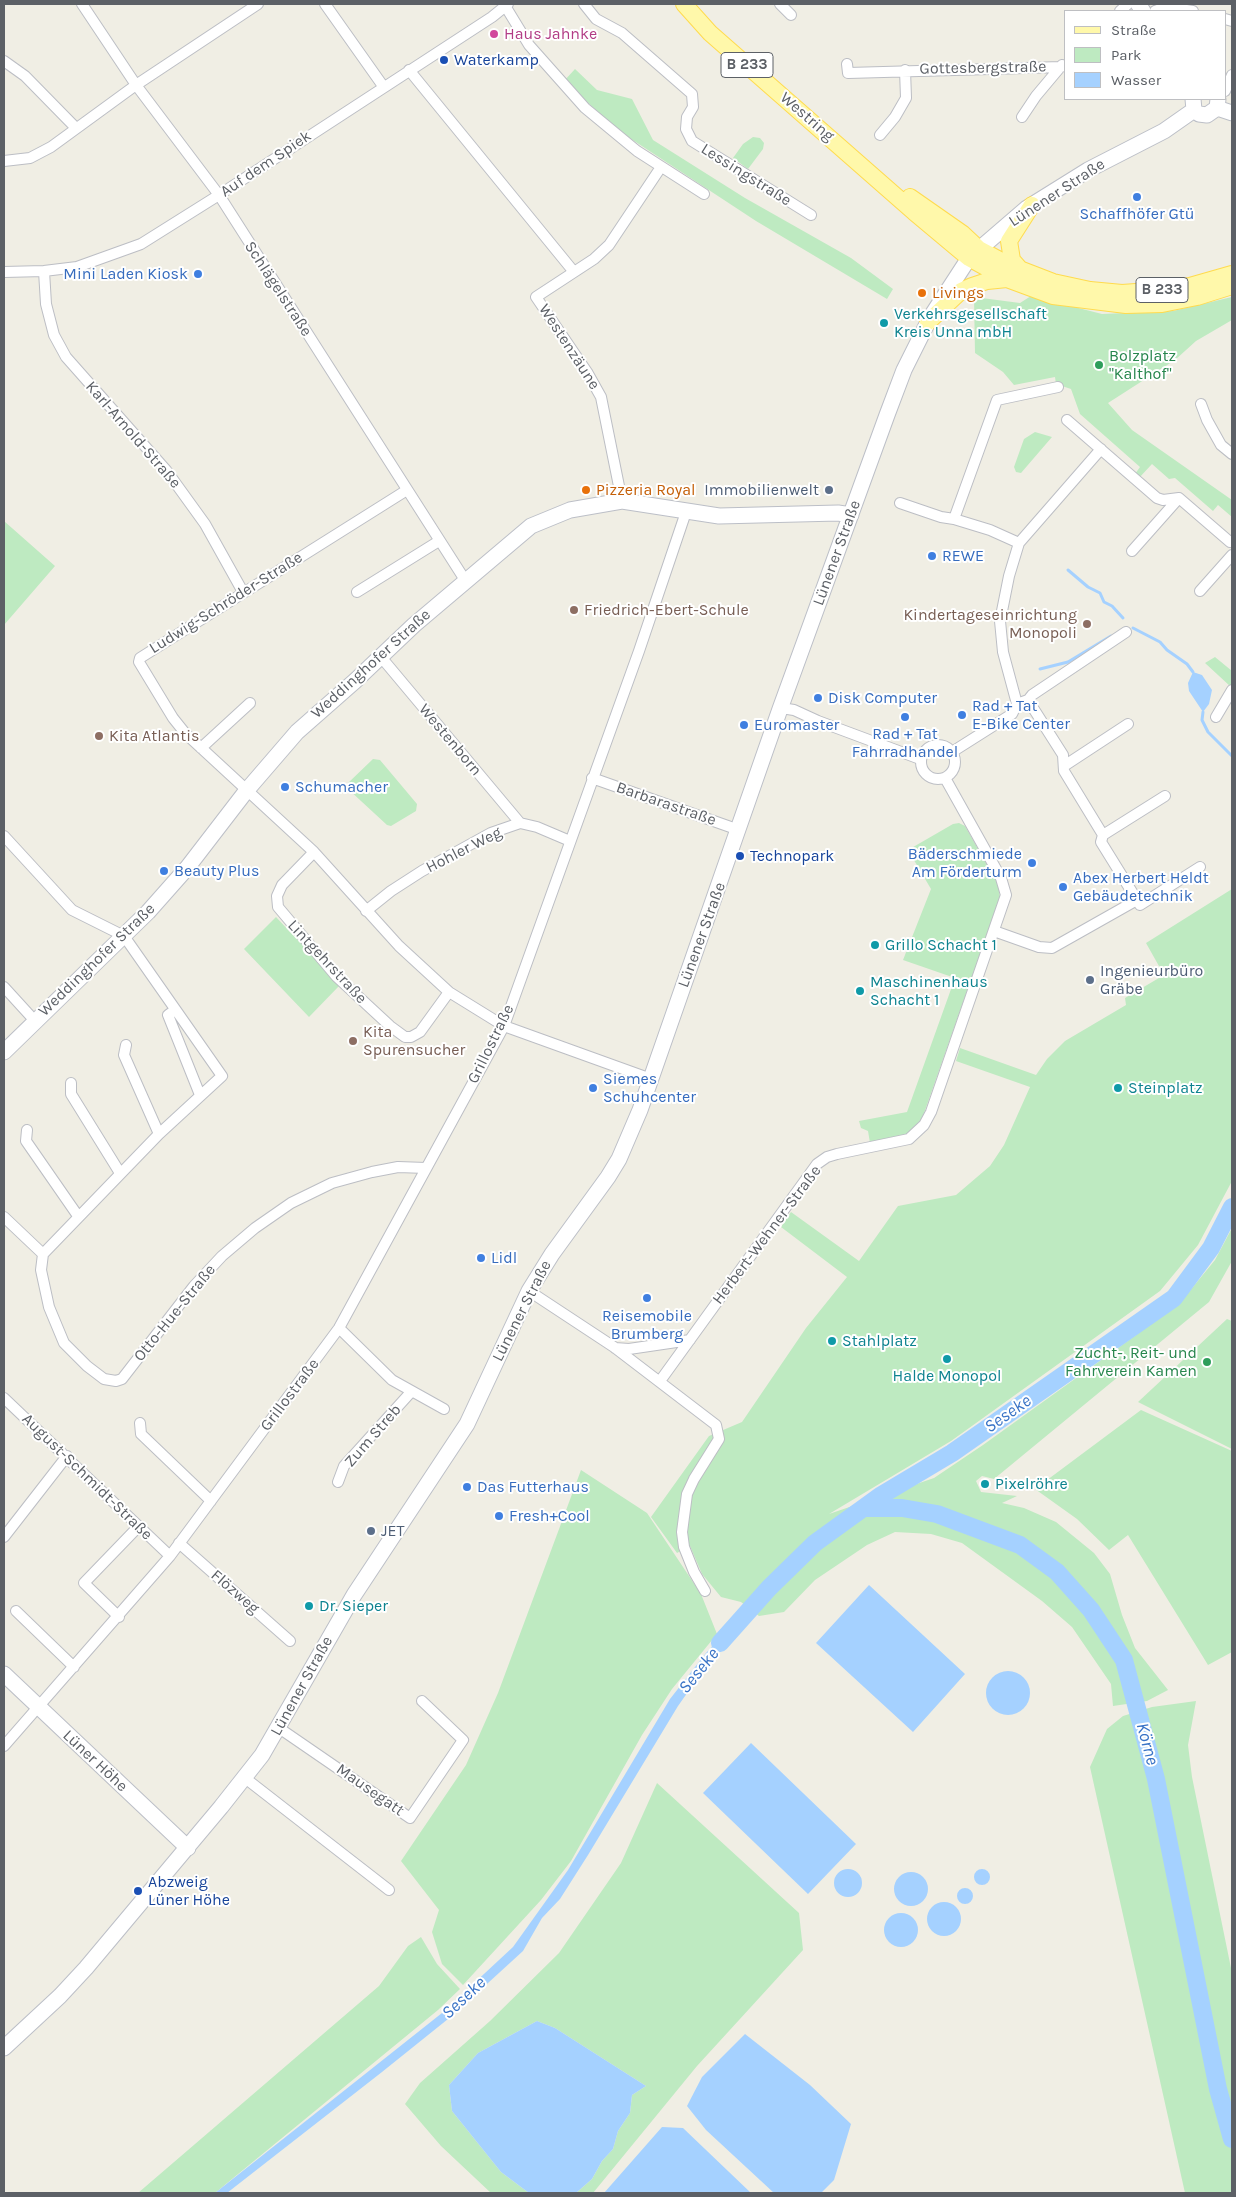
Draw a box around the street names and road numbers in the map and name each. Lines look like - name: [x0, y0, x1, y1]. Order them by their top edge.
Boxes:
- road number: B 233: [721, 52, 773, 78]
- street label: Gottesbergstraße: [919, 57, 1047, 79]
- street label: Westring: [776, 88, 838, 146]
- street label: Auf dem Spiek: [217, 127, 315, 201]
- street label: Lessingstraße: [697, 140, 795, 210]
- street label: Lünener Straße: [1005, 155, 1109, 231]
- street label: Schlägelstraße: [240, 238, 316, 340]
- road number: B 233: [1136, 278, 1188, 302]
- street label: Westenzäune: [534, 301, 604, 393]
- street label: Karl-Arnold-Straße: [81, 378, 185, 492]
- street label: Lünener Straße: [809, 498, 865, 608]
- street label: Ludwig-Schröder-Straße: [146, 548, 306, 658]
- street label: Weddinghofer Straße: [307, 605, 435, 723]
- street label: Westenborn: [414, 700, 486, 780]
- street label: Barbarastraße: [613, 778, 719, 830]
- street label: Hohler Weg: [423, 823, 505, 877]
- street label: Lünener Straße: [674, 880, 730, 990]
- street label: Weddinghofer Straße: [35, 899, 159, 1021]
- street label: Lintgehrstraße: [283, 916, 371, 1008]
- street label: Grillostraße: [464, 1001, 518, 1087]
- street label: Herbert-Wehner-Straße: [708, 1162, 826, 1308]
- street label: Lünener Straße: [488, 1257, 556, 1365]
- street label: Otto-Hue-Straße: [130, 1261, 220, 1365]
- street label: Grillostraße: [257, 1355, 323, 1435]
- street label: Zum Streb: [340, 1401, 406, 1471]
- street label: August-Schmidt-Straße: [18, 1410, 156, 1544]
- street label: Flözweg: [207, 1566, 263, 1618]
- street label: Lünener Straße: [267, 1633, 337, 1739]
- street label: Lüner Höhe: [58, 1726, 132, 1796]
- street label: Mausegatt: [332, 1760, 408, 1820]

